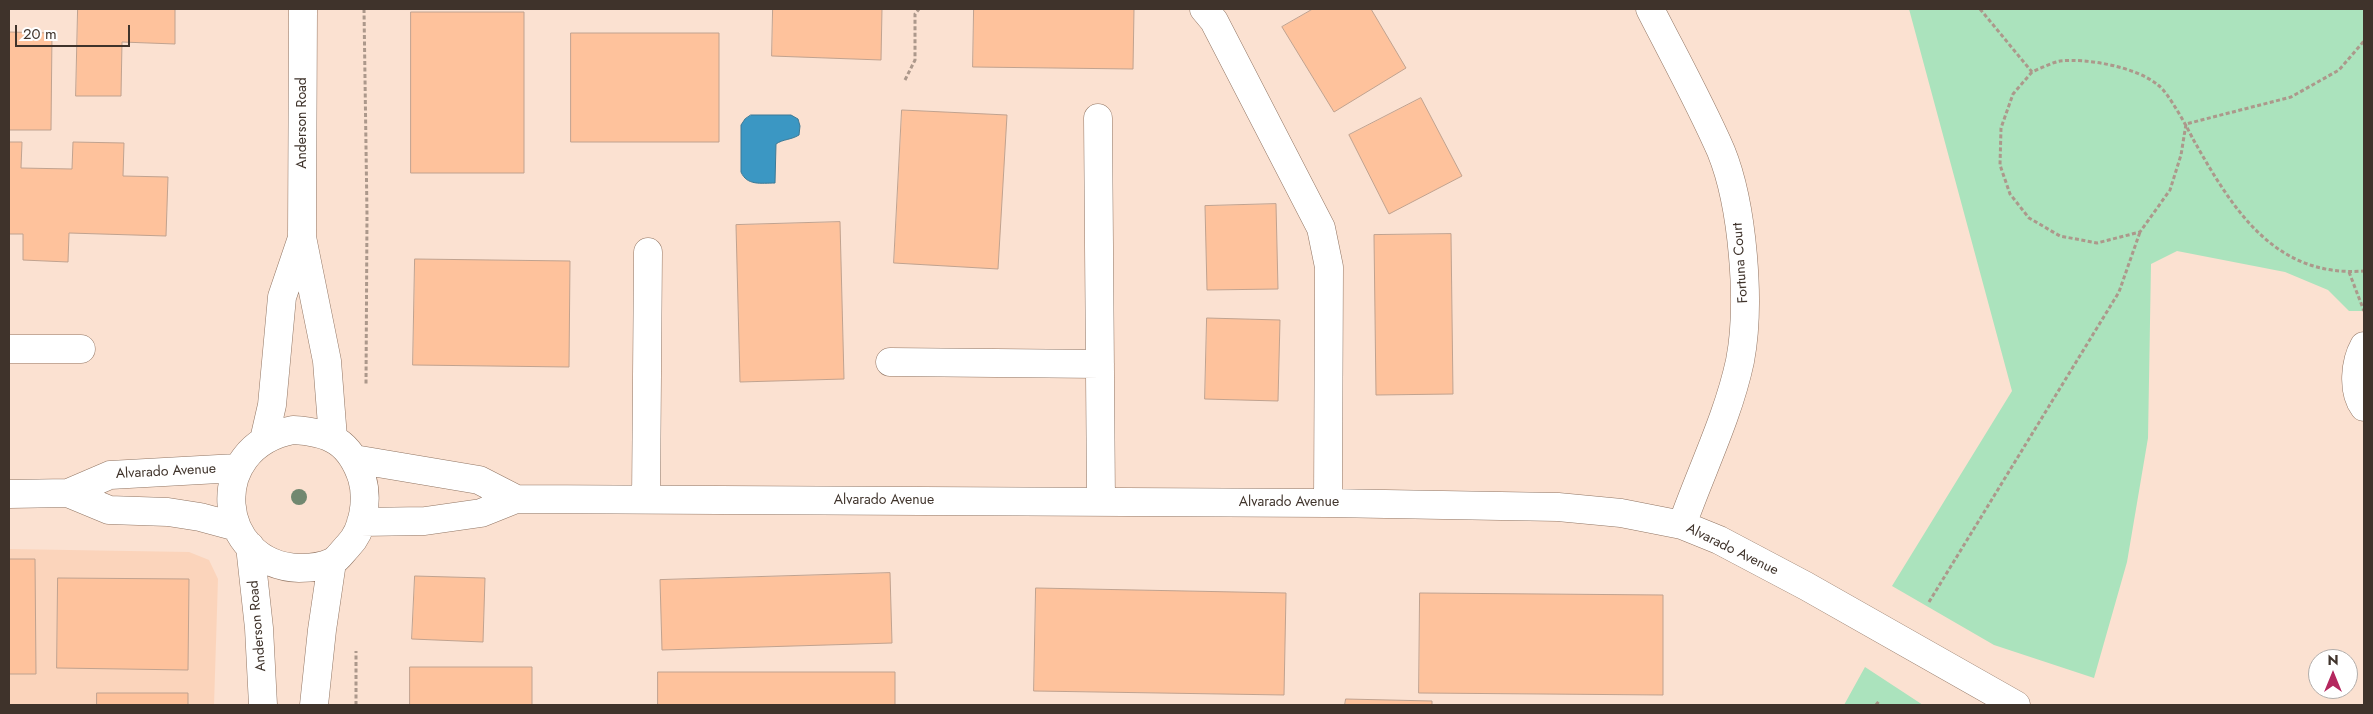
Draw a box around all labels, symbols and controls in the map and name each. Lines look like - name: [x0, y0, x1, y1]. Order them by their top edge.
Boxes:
- scale bar: [18, 15, 132, 47]
- text: 20 m: [23, 23, 57, 45]
- street label: Anderson Road: [295, 77, 311, 169]
- street label: Fortuna Court: [1730, 222, 1752, 304]
- street label: Alvarado Avenue: [115, 461, 217, 483]
- street label: Alvarado Avenue: [834, 493, 934, 509]
- street label: Alvarado Avenue: [1239, 495, 1339, 511]
- street label: Alvarado Avenue: [1683, 520, 1781, 580]
- street label: Anderson Road: [246, 580, 270, 672]
- north arrow: [2308, 649, 2358, 699]
- text: N: [2327, 650, 2339, 670]

